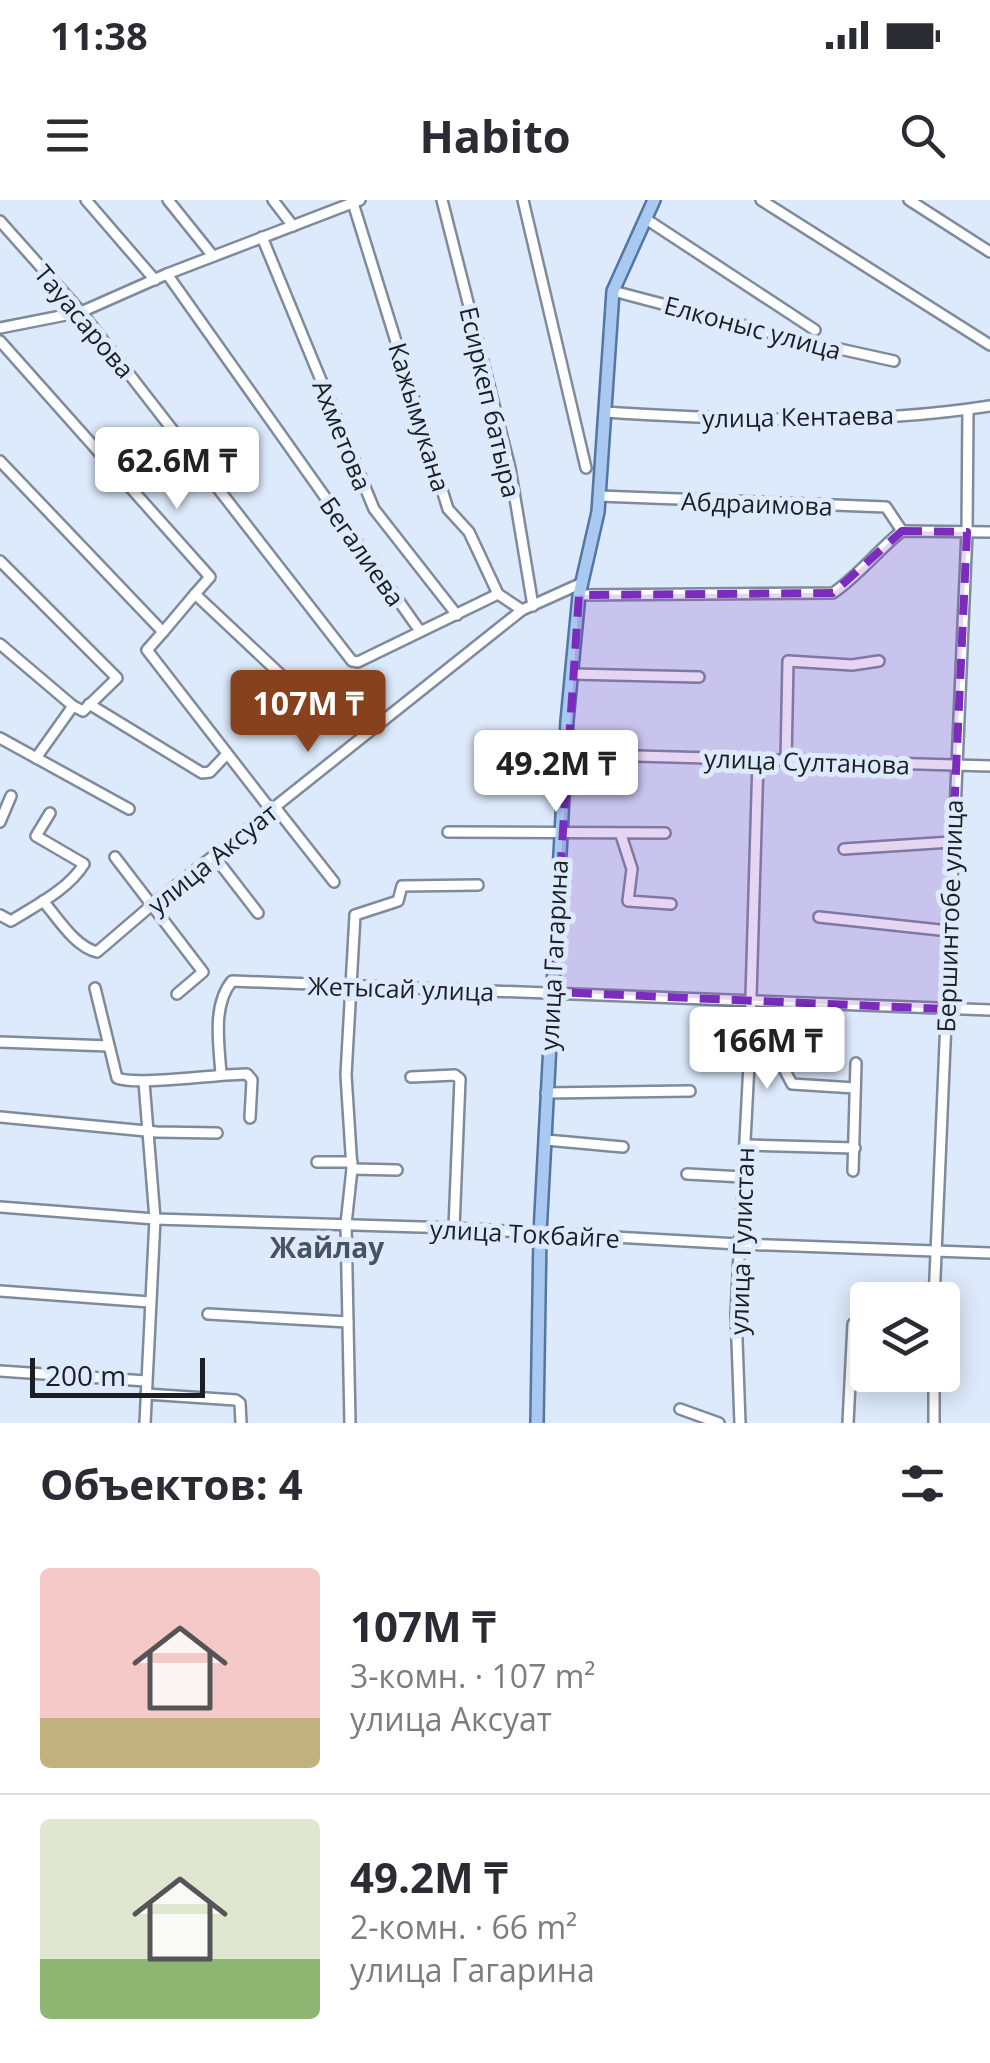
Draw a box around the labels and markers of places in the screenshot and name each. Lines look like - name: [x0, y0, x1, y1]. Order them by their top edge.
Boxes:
- pin: 62.6M ₸: [85, 427, 269, 512]
- pin: 107M ₸: [227, 670, 389, 755]
- pin: 49.2M ₸: [464, 730, 648, 815]
- pin: 166M ₸: [686, 1007, 848, 1092]

